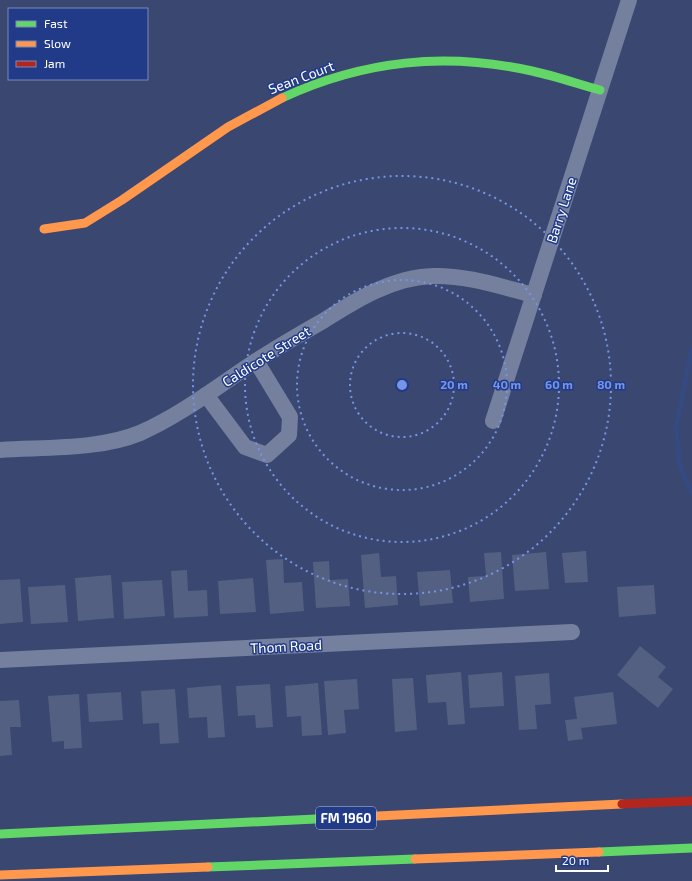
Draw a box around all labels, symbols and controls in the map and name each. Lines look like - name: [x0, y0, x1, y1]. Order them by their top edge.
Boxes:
- legend: [8, 8, 148, 80]
- text: Fast: [44, 16, 68, 30]
- text: Slow: [44, 36, 71, 50]
- text: Jam: [44, 56, 65, 70]
- street label: Sean Court: [266, 57, 336, 97]
- street label: Barry Lane: [542, 175, 580, 245]
- street label: Caldicote Street: [219, 322, 313, 390]
- text: 20 m: [440, 377, 468, 391]
- text: 40 m: [493, 377, 521, 391]
- text: 60 m: [545, 377, 573, 391]
- text: 80 m: [597, 377, 625, 391]
- centre of rings: [395, 378, 409, 392]
- street label: Thom Road: [250, 636, 322, 656]
- road number: FM 1960: [316, 807, 376, 829]
- scale bar: [556, 847, 608, 873]
- text: 20 m: [562, 853, 589, 867]

